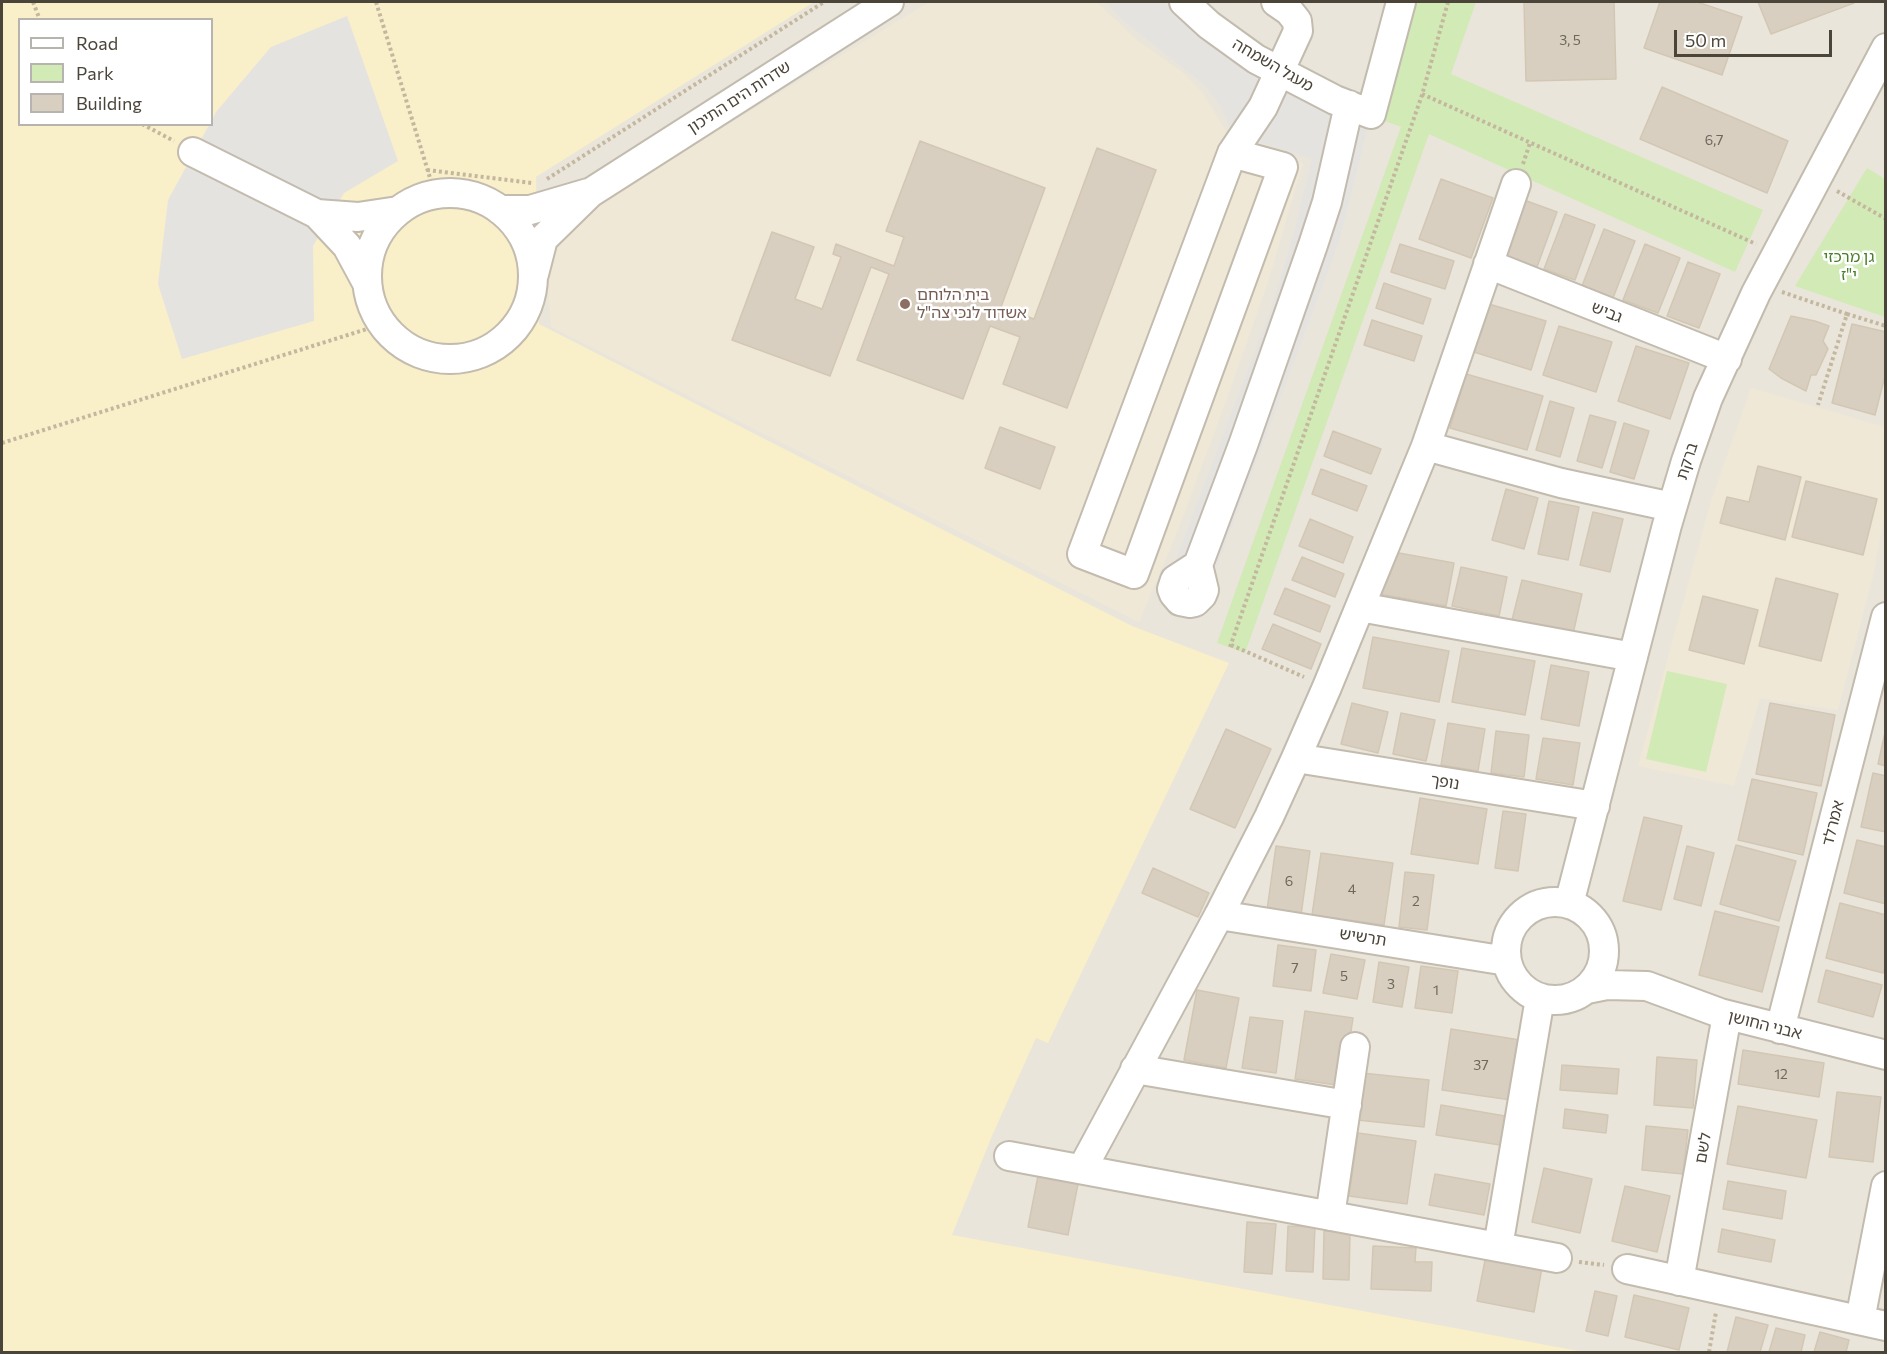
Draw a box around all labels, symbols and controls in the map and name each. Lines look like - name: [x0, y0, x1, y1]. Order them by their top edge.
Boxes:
- legend: [18, 18, 213, 126]
- scale bar: [1677, 18, 1834, 56]
- text: 50 m: [1685, 29, 1726, 51]
- text: Road: [76, 32, 118, 54]
- house number: 3, 5: [1559, 32, 1581, 48]
- street label: מעגל השמחה: [1229, 34, 1317, 96]
- street label: שדרות הים התיכון: [684, 57, 794, 137]
- text: Park: [76, 62, 114, 84]
- text: Building: [76, 92, 142, 114]
- house number: 6,7: [1705, 132, 1723, 148]
- park label: גן מרכזי י"ז: [1823, 247, 1875, 285]
- place label: בית הלוחם אשדוד לנכי צה"ל: [917, 285, 1027, 323]
- marker: בית הלוחם אשדוד לנכי צה"ל: [898, 297, 912, 311]
- street label: גביש: [1589, 297, 1625, 327]
- street label: ברקת: [1672, 440, 1702, 482]
- street label: נופך: [1429, 770, 1461, 794]
- street label: אמרלד: [1818, 798, 1848, 848]
- house number: 6: [1285, 873, 1293, 889]
- house number: 4: [1348, 881, 1356, 897]
- house number: 2: [1412, 893, 1420, 909]
- street label: תרשיש: [1338, 924, 1388, 950]
- house number: 7: [1291, 960, 1299, 976]
- house number: 5: [1340, 968, 1348, 984]
- house number: 3: [1387, 976, 1395, 992]
- house number: 1: [1433, 982, 1439, 998]
- street label: אבני החושן: [1726, 1007, 1804, 1043]
- house number: 37: [1473, 1057, 1489, 1073]
- house number: 12: [1774, 1066, 1788, 1082]
- street label: לשם: [1691, 1131, 1715, 1165]

